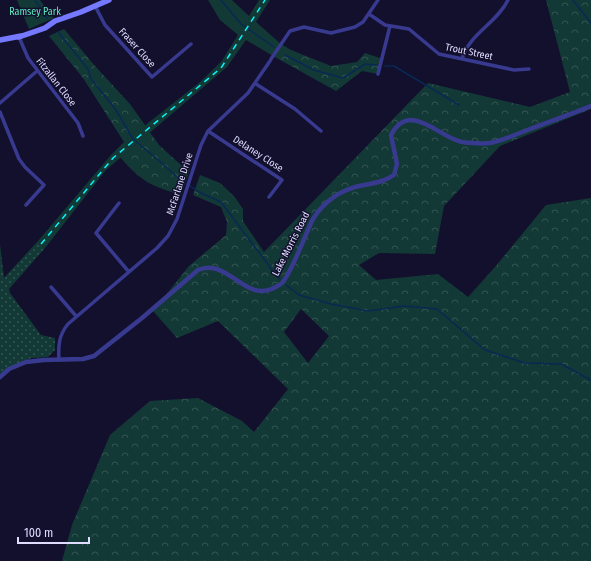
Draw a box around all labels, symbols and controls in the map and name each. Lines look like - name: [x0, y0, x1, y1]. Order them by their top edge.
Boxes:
- park label: Ramsey Park: [9, 6, 61, 18]
- street label: Fraser Close: [116, 26, 158, 70]
- street label: Trout Street: [444, 41, 495, 63]
- street label: Fitzallan Close: [33, 55, 79, 109]
- street label: Delaney Close: [231, 133, 285, 175]
- street label: McFarlane Drive: [164, 151, 196, 217]
- street label: Lake Morris Road: [270, 210, 312, 278]
- scale bar: [18, 519, 89, 545]
- text: 100 m: [24, 526, 53, 540]

